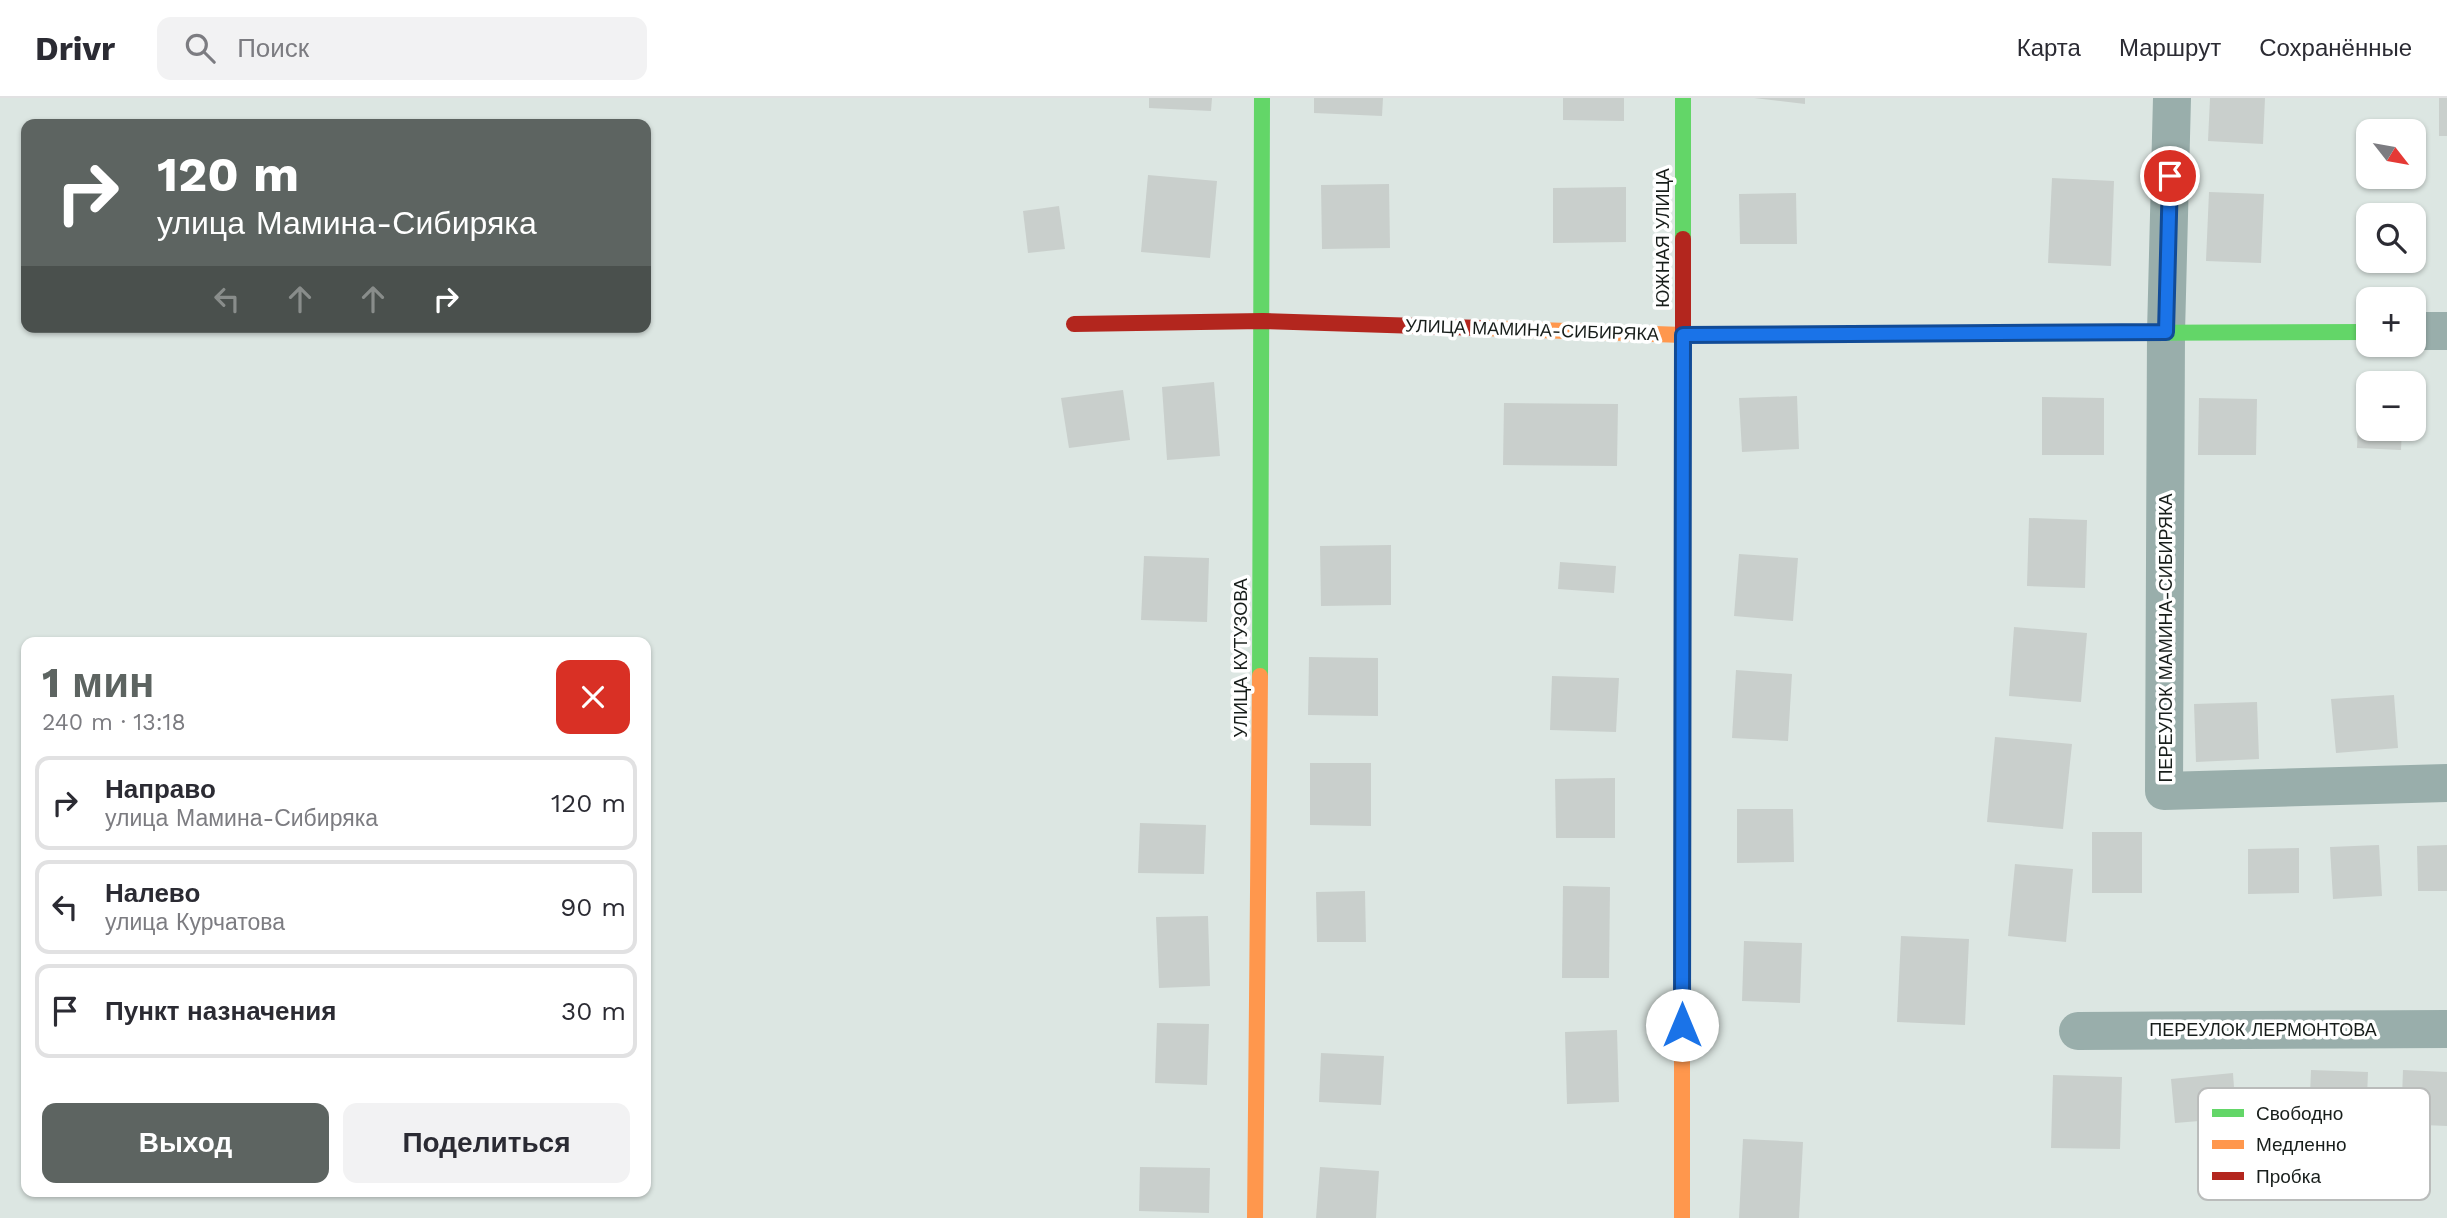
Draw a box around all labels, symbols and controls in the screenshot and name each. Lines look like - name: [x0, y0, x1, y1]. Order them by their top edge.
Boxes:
- search box: [157, 17, 647, 80]
- text: Drivr: [35, 29, 115, 68]
- icon: search: [181, 29, 219, 67]
- text: Поиск: [237, 33, 309, 63]
- text: Карта: [2017, 34, 2081, 62]
- text: Маршрут: [2119, 34, 2221, 62]
- text: Сохранённые: [2259, 34, 2412, 62]
- north arrow: [2356, 119, 2426, 189]
- map controls: [2356, 119, 2426, 441]
- text: 120 m: [157, 145, 299, 203]
- pin: [2140, 146, 2200, 206]
- icon: right: [42, 147, 133, 238]
- icon: arrive: [2151, 157, 2189, 195]
- street label: ЮЖНАЯ УЛИЦА: [1652, 168, 1673, 308]
- button: search: [2356, 203, 2426, 273]
- text: улица Мамина-Сибиряка: [157, 204, 537, 242]
- icon: left: [208, 280, 246, 318]
- icon: ahead: [281, 280, 319, 318]
- icon: ahead: [354, 280, 392, 318]
- icon: right: [427, 280, 465, 318]
- button: +: [2356, 287, 2426, 357]
- street label: УЛИЦА МАМИНА-СИБИРЯКА: [1405, 315, 1659, 344]
- button: −: [2356, 371, 2426, 441]
- street label: ПЕРЕУЛОК МАМИНА-СИБИРЯКА: [2155, 493, 2176, 783]
- street label: УЛИЦА КУТУЗОВА: [1230, 578, 1251, 738]
- text: 1 мин: [42, 658, 154, 707]
- button: close: [556, 660, 630, 734]
- text: 240 m · 13:18: [42, 709, 186, 736]
- text: Направо: [105, 774, 216, 804]
- icon: right: [46, 784, 84, 822]
- text: 120 m: [551, 788, 626, 818]
- text: улица Мамина-Сибиряка: [105, 805, 378, 832]
- text: Налево: [105, 878, 200, 908]
- icon: left: [46, 888, 84, 926]
- text: 90 m: [560, 892, 626, 922]
- text: улица Курчатова: [105, 909, 285, 936]
- position arrow: [1645, 988, 1719, 1062]
- icon: arrive: [46, 992, 84, 1030]
- text: Пункт назначения: [105, 996, 336, 1026]
- text: 30 m: [561, 996, 626, 1026]
- street label: ПЕРЕУЛОК ЛЕРМОНТОВА: [2149, 1019, 2377, 1040]
- legend: [2198, 1088, 2430, 1200]
- text: Свободно: [2256, 1102, 2343, 1125]
- button: Выход: [42, 1103, 329, 1183]
- button: Поделиться: [343, 1103, 630, 1183]
- text: Медленно: [2256, 1133, 2346, 1156]
- text: Пробка: [2256, 1165, 2321, 1188]

